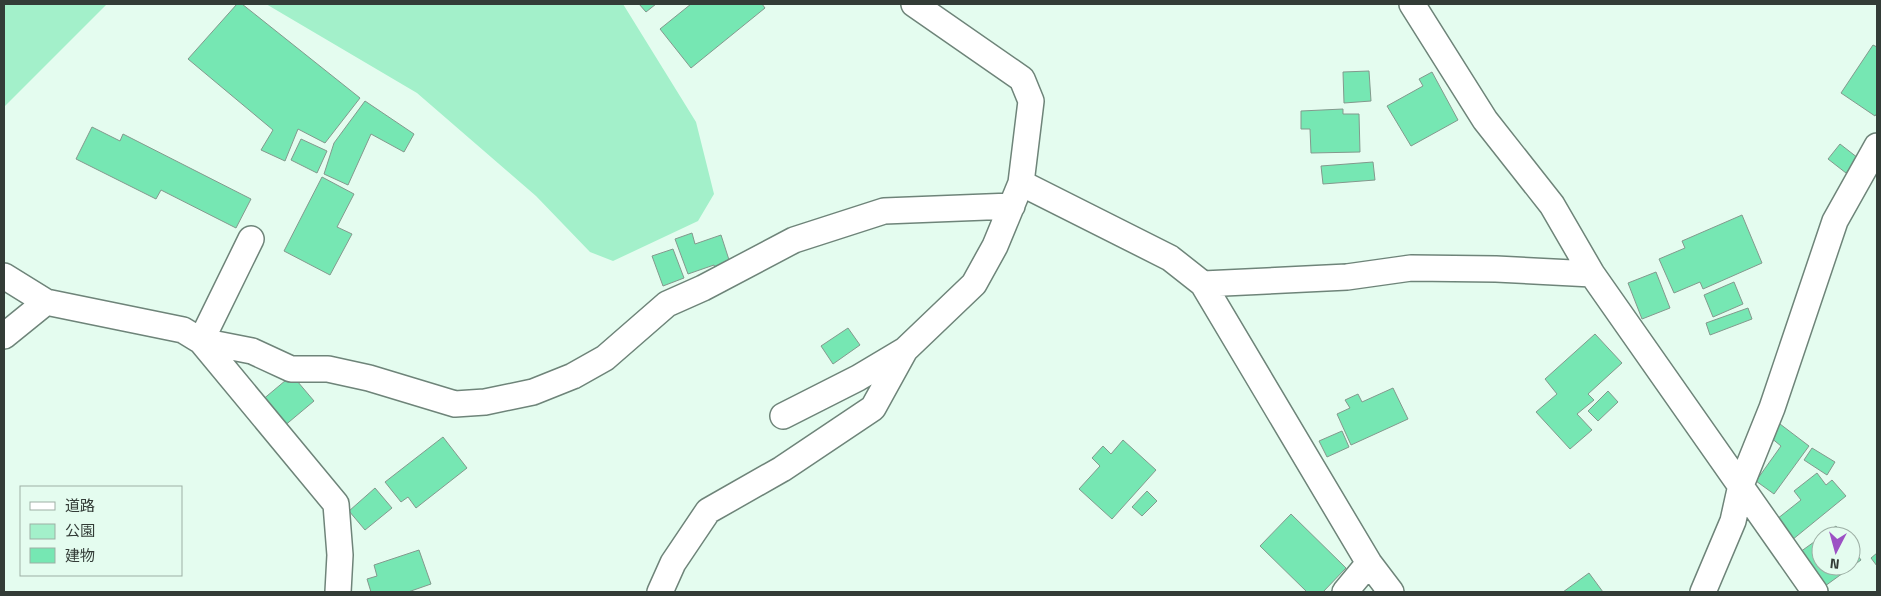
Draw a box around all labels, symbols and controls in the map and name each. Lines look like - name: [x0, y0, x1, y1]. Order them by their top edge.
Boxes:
- legend: [20, 486, 182, 576]
- text: 道路: [65, 494, 95, 517]
- text: 公園: [65, 519, 95, 542]
- north arrow: [1811, 526, 1861, 576]
- text: 建物: [65, 544, 95, 567]
- text: N: [1829, 553, 1841, 575]

